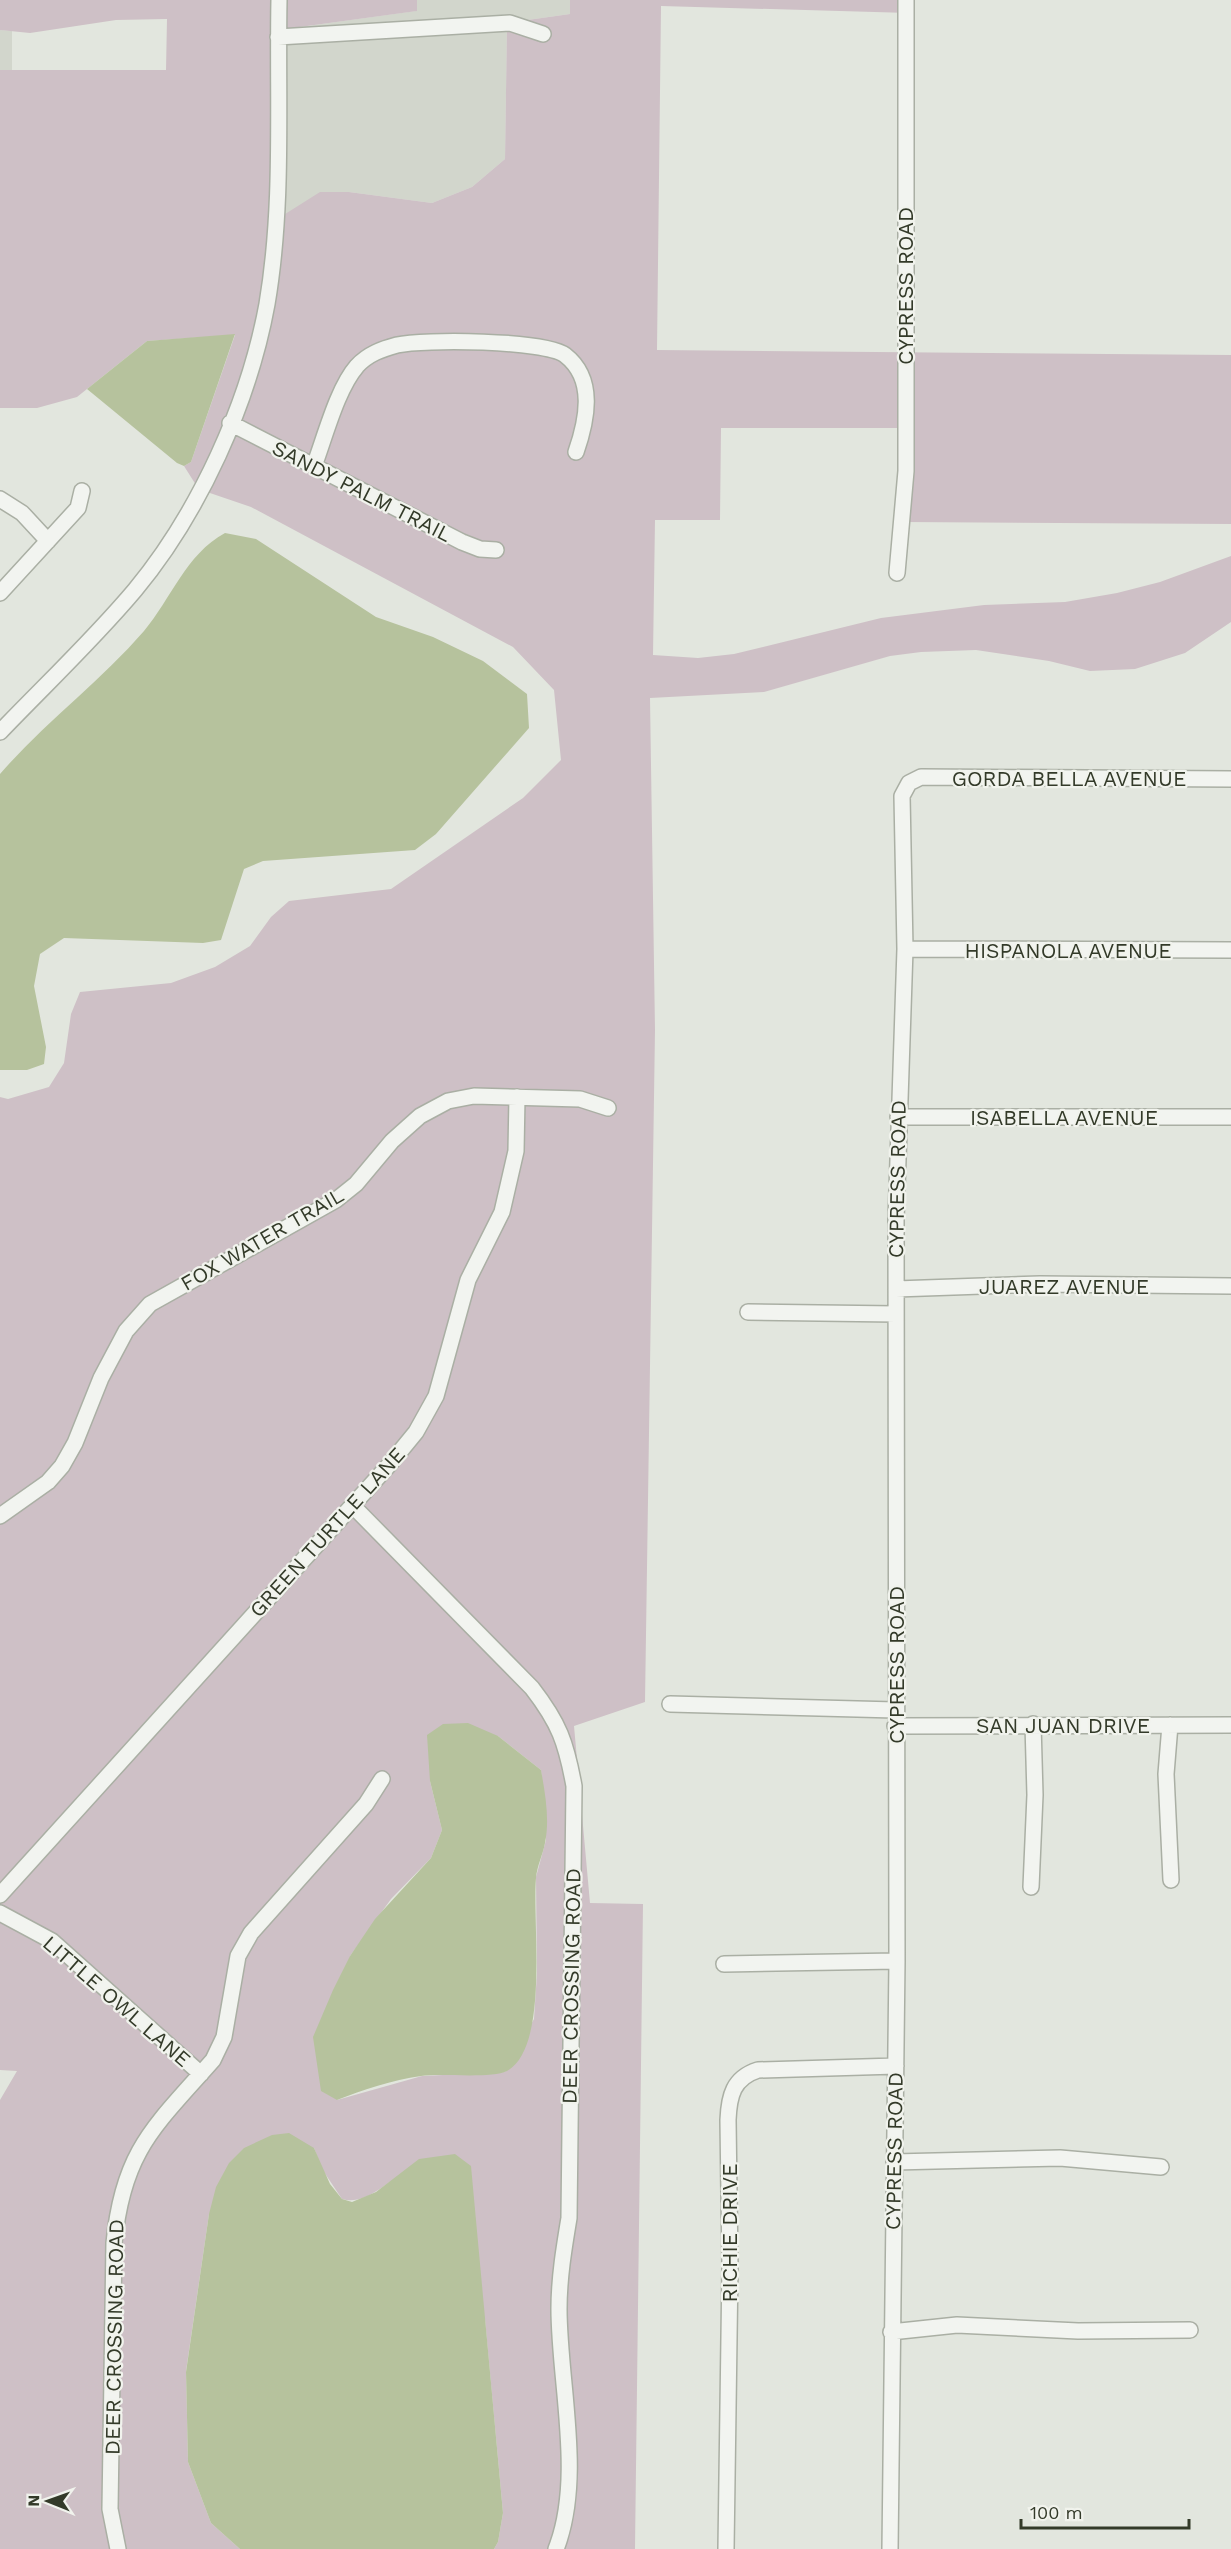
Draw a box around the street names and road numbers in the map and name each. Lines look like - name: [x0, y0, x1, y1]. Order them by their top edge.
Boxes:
- street label: CYPRESS ROAD: [893, 207, 918, 365]
- street label: SANDY PALM TRAIL: [268, 435, 456, 547]
- street label: GORDA BELLA AVENUE: [952, 766, 1186, 791]
- street label: HISPANOLA AVENUE: [964, 938, 1172, 963]
- street label: CYPRESS ROAD: [883, 1100, 911, 1258]
- street label: ISABELLA AVENUE: [970, 1105, 1158, 1130]
- street label: FOX WATER TRAIL: [176, 1182, 348, 1296]
- street label: JUAREZ AVENUE: [979, 1274, 1149, 1299]
- street label: GREEN TURTLE LANE: [244, 1442, 410, 1622]
- street label: CYPRESS ROAD: [884, 1586, 909, 1744]
- street label: SAN JUAN DRIVE: [976, 1713, 1150, 1738]
- street label: DEER CROSSING ROAD: [556, 1868, 586, 2104]
- street label: LITTLE OWL LANE: [38, 1930, 196, 2072]
- street label: CYPRESS ROAD: [880, 2072, 908, 2230]
- street label: RICHIE DRIVE: [717, 2163, 742, 2303]
- street label: DEER CROSSING ROAD: [99, 2219, 129, 2455]

